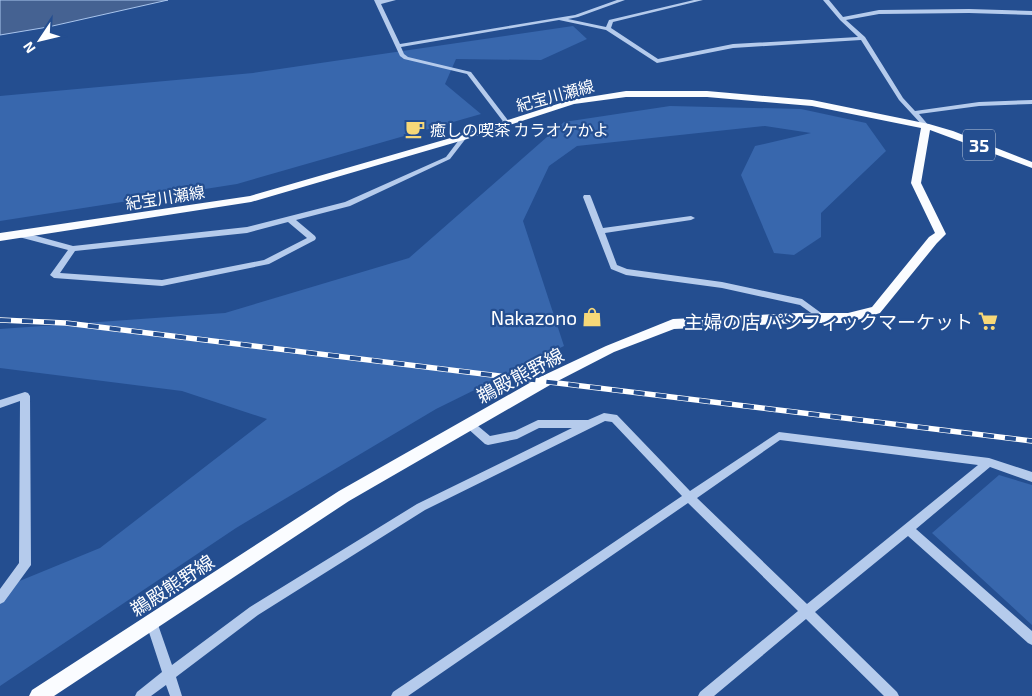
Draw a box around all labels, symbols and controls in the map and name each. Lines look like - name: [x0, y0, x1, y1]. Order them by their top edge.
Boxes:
- north arrow: [15, 15, 65, 65]
- text: N: [19, 39, 39, 57]
- street label: 紀宝川瀬線: [514, 75, 596, 115]
- cafe icon: 癒しの喫茶 カラオケかよ: [404, 118, 426, 140]
- place label: 癒しの喫茶 カラオケかよ: [430, 120, 609, 139]
- road number: 35: [963, 130, 995, 160]
- street label: 紀宝川瀬線: [124, 181, 206, 213]
- place label: Nakazono: [491, 306, 577, 329]
- shop icon: Nakazono: [581, 306, 603, 328]
- place label: 主婦の店 パシフィックマーケット: [684, 310, 973, 333]
- supermarket icon: 主婦の店 パシフィックマーケット: [977, 310, 999, 332]
- street label: 鵜殿熊野線: [473, 343, 567, 407]
- street label: 鵜殿熊野線: [126, 549, 218, 621]

